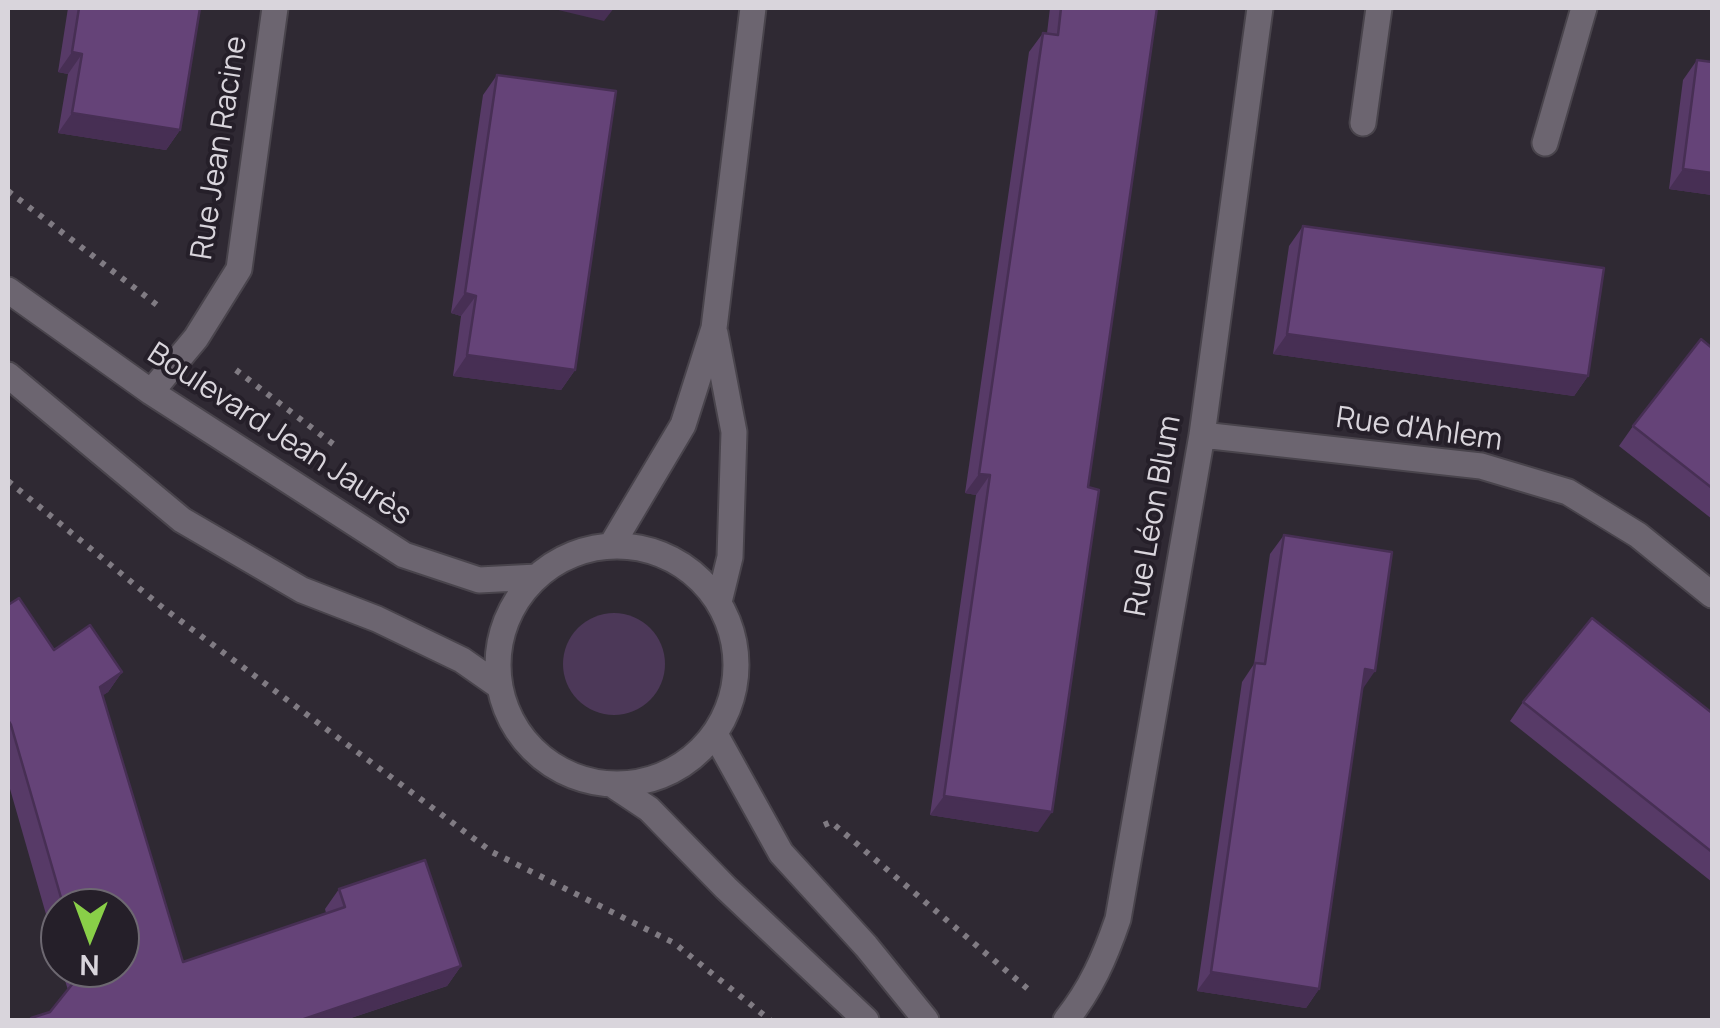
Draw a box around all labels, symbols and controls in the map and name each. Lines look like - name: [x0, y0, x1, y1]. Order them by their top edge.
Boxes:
- street label: Rue Jean Racine: [185, 34, 255, 262]
- street label: Boulevard Jean Jaurès: [140, 336, 418, 534]
- street label: Rue d'Ahlem: [1334, 401, 1504, 459]
- street label: Rue Léon Blum: [1119, 413, 1189, 619]
- north arrow: [40, 888, 140, 988]
- text: N: [79, 947, 100, 985]

